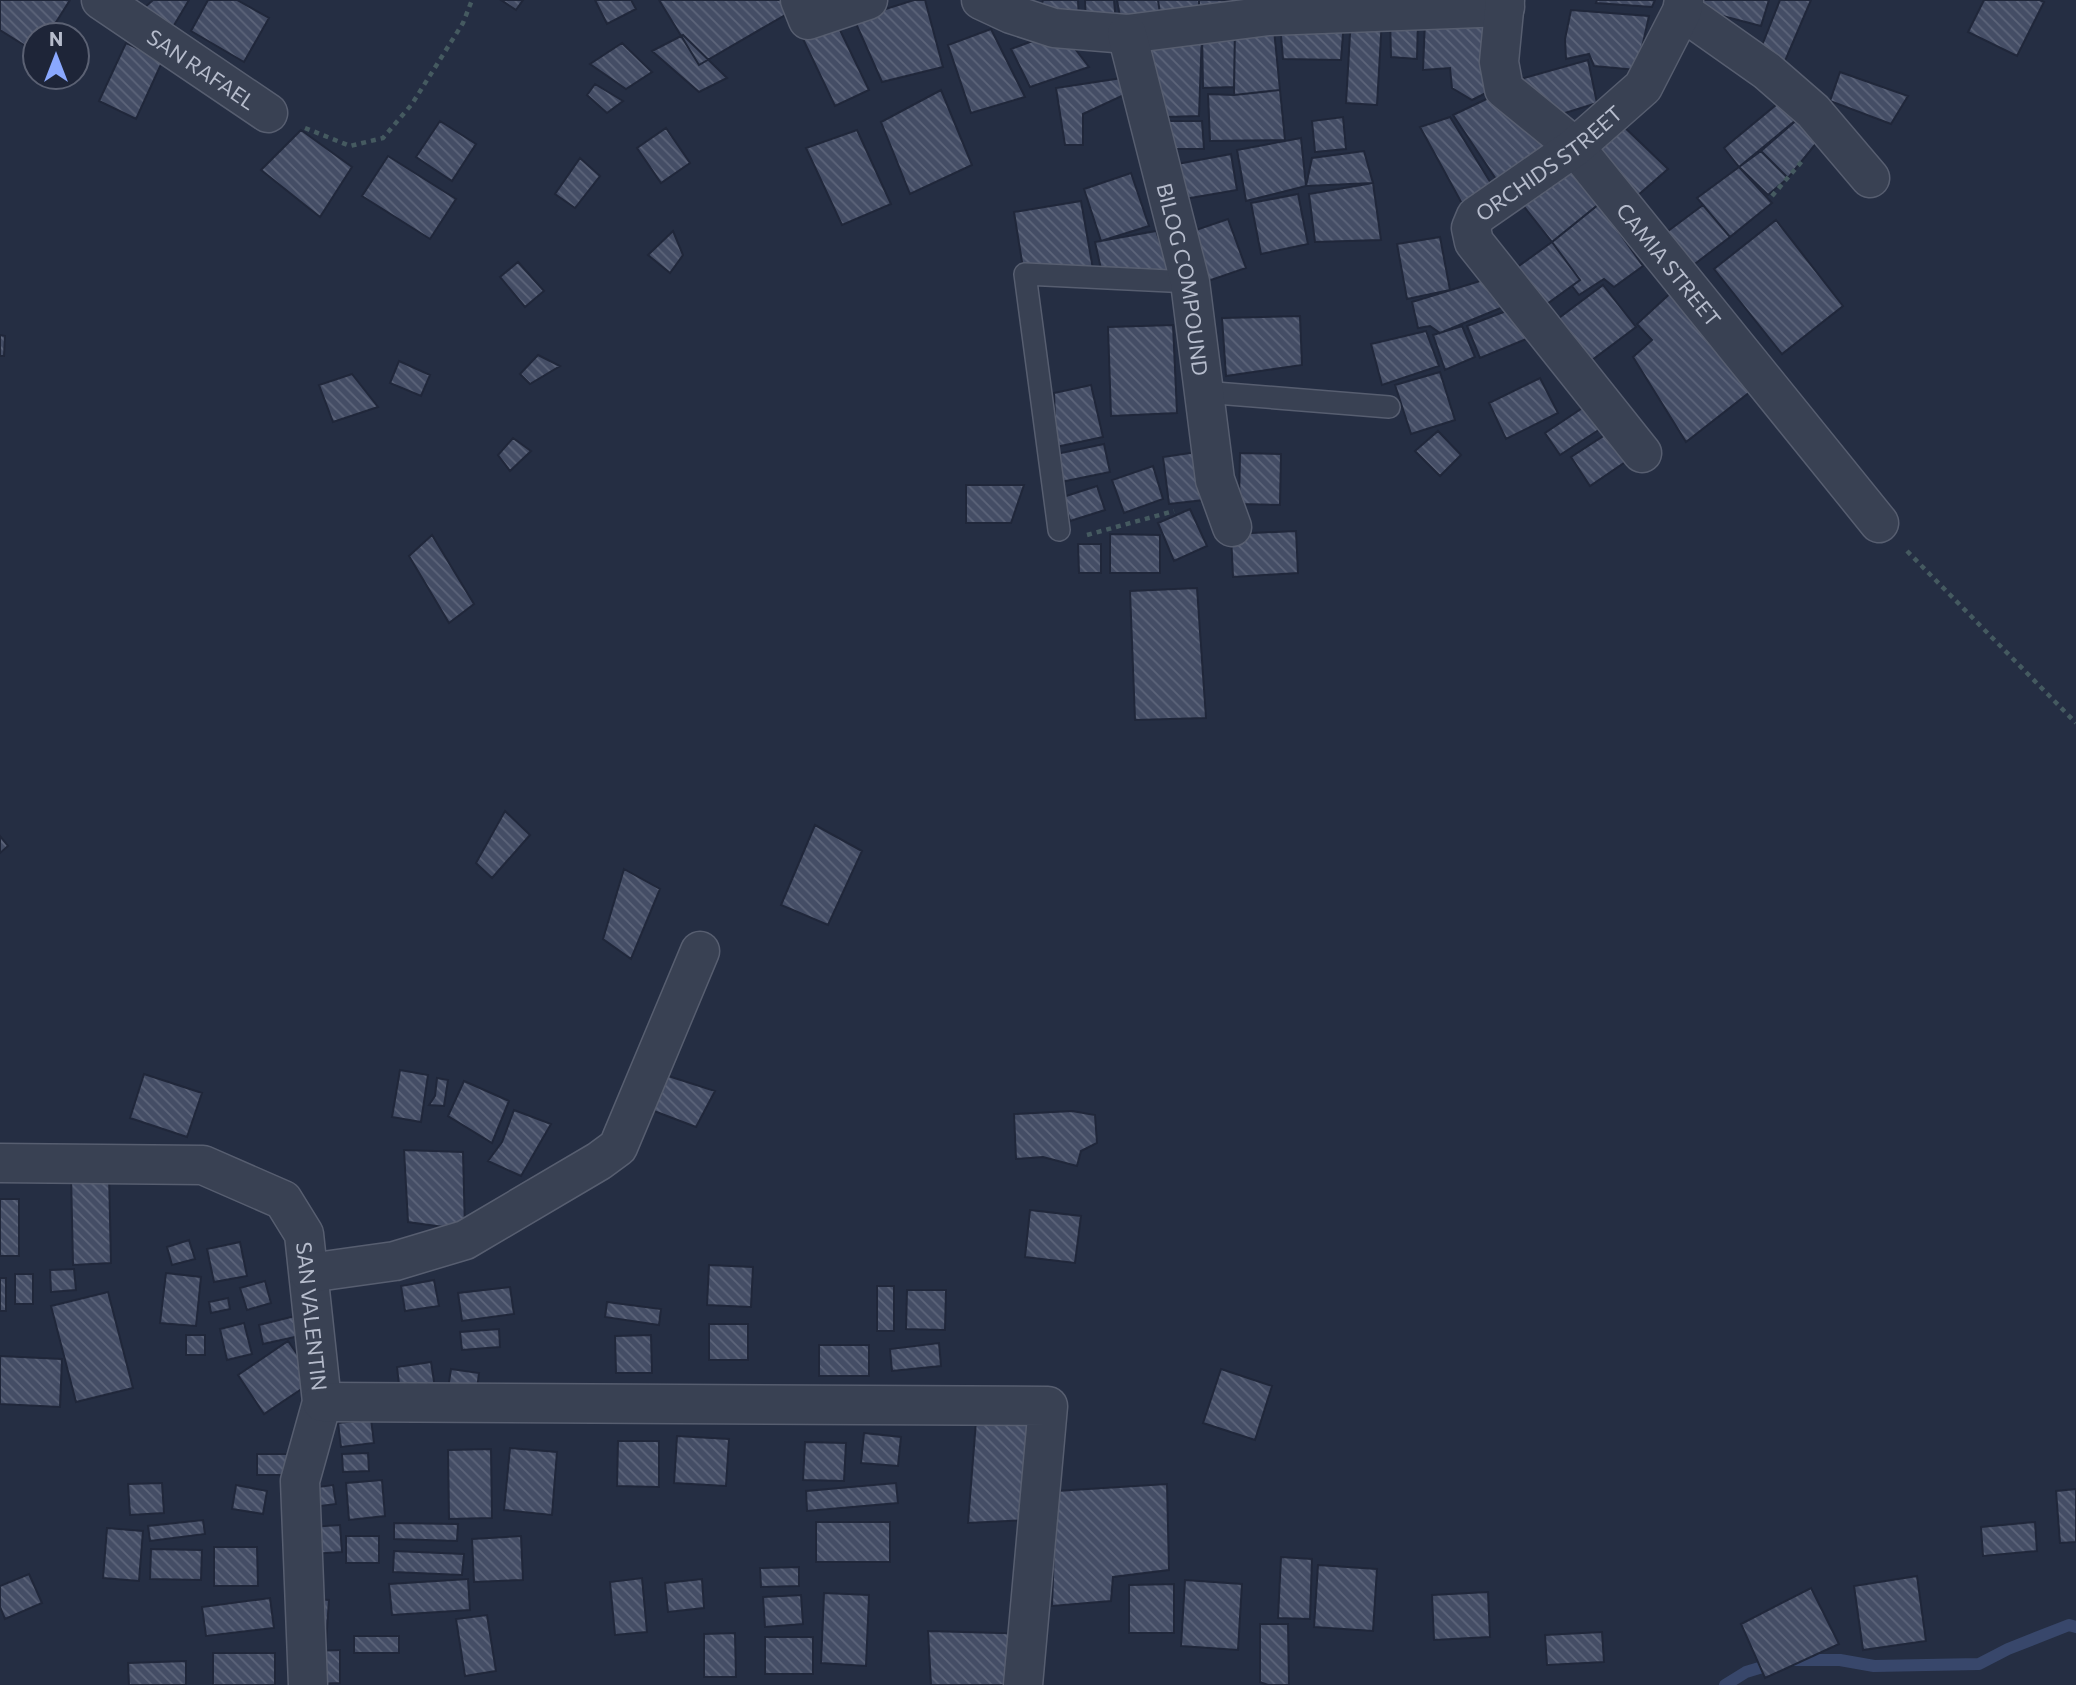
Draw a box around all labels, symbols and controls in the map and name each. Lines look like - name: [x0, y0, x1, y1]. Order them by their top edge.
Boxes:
- north arrow: [21, 21, 91, 91]
- street label: SAN RAFAEL: [143, 23, 261, 114]
- text: N: [49, 27, 63, 50]
- street label: ORCHIDS STREET: [1470, 99, 1627, 225]
- street label: BILOG COMPOUND: [1153, 180, 1214, 377]
- street label: CAMIA STREET: [1612, 197, 1727, 331]
- street label: SAN VALENTIN: [292, 1241, 333, 1392]

